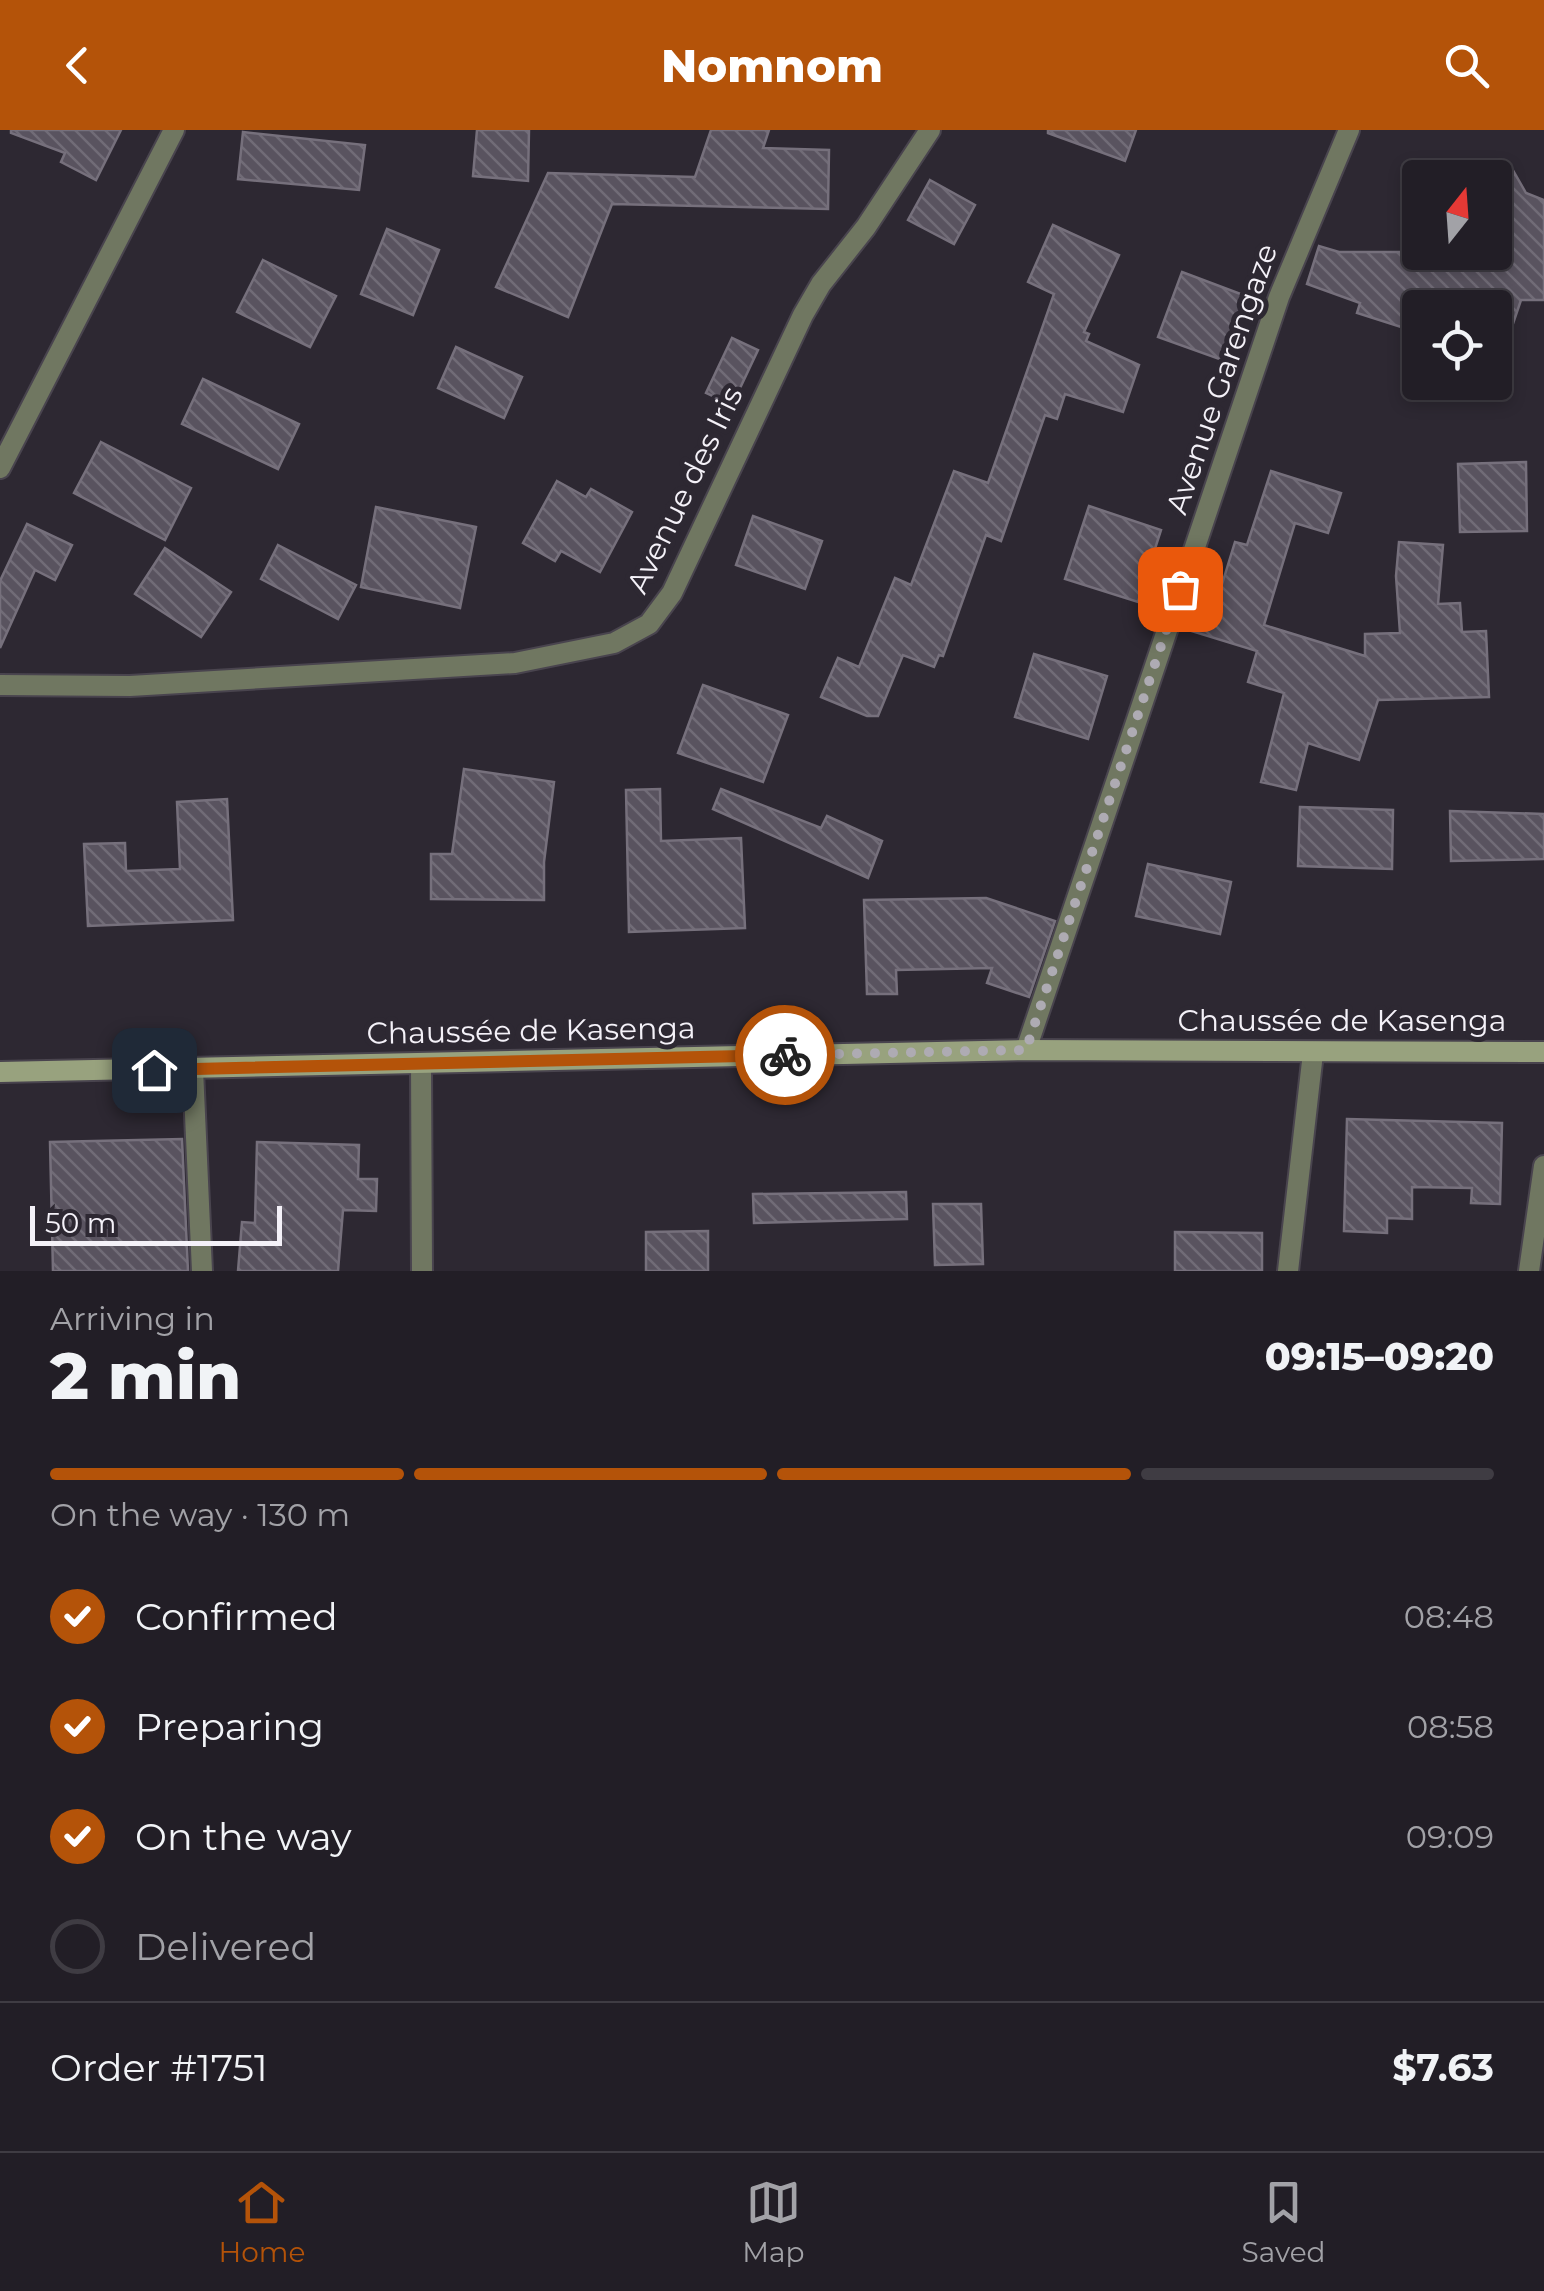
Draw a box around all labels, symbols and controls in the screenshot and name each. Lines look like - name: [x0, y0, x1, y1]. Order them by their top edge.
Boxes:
- icon: back: [50, 38, 105, 93]
- text: Nomnom: [661, 38, 883, 93]
- icon: search: [1439, 38, 1494, 93]
- north arrow: [1402, 160, 1512, 270]
- map controls: [1402, 160, 1512, 400]
- street label: Avenue Garengaze: [1158, 239, 1285, 519]
- button: locate: [1402, 290, 1512, 400]
- street label: Avenue des Iris: [618, 380, 751, 599]
- pin: [1138, 547, 1223, 632]
- icon: bag: [1153, 562, 1208, 617]
- street label: Chaussée de Kasenga: [1177, 1002, 1507, 1039]
- courier: [735, 1005, 835, 1105]
- street label: Chaussée de Kasenga: [366, 1009, 696, 1052]
- pin: [112, 1028, 197, 1113]
- icon: bike: [758, 1028, 813, 1083]
- icon: home: [127, 1043, 182, 1098]
- scale bar: [30, 1201, 282, 1246]
- text: 50 m: [45, 1206, 116, 1240]
- text: Arriving in: [50, 1299, 215, 1338]
- text: 09:15–09:20: [1265, 1333, 1494, 1380]
- text: 2 min: [50, 1336, 241, 1415]
- text: On the way · 130 m: [50, 1495, 350, 1534]
- icon: check: [50, 1589, 105, 1644]
- text: Confirmed: [135, 1593, 338, 1640]
- text: 08:48: [1404, 1597, 1494, 1636]
- icon: check: [50, 1699, 105, 1754]
- text: Preparing: [135, 1703, 324, 1750]
- text: 08:58: [1407, 1707, 1494, 1746]
- icon: check: [50, 1809, 105, 1864]
- text: On the way: [135, 1813, 352, 1860]
- text: 09:09: [1406, 1817, 1494, 1856]
- text: Delivered: [135, 1923, 316, 1970]
- text: Order #1751: [50, 2044, 268, 2091]
- text: $7.63: [1392, 2044, 1494, 2091]
- tab: Home: [218, 2175, 305, 2269]
- tab: Map: [742, 2175, 805, 2269]
- tab: Saved: [1241, 2175, 1326, 2269]

